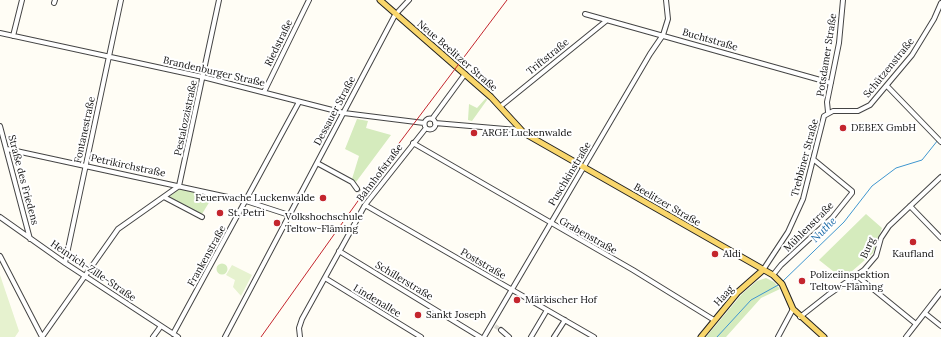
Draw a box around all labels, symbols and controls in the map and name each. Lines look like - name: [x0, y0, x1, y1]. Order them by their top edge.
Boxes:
- street label: Potsdamer Straße: [815, 13, 839, 97]
- street label: Riedstraße: [263, 18, 295, 68]
- street label: Neue Beelitzer Straße: [415, 18, 499, 94]
- street label: Buchtstraße: [681, 26, 739, 54]
- street label: Triftstraße: [524, 36, 572, 78]
- street label: Schützenstraße: [861, 36, 917, 100]
- street label: Brandenburger Straße: [162, 54, 266, 90]
- street label: Dessauer Straße: [312, 74, 358, 148]
- street label: Pestalozzistraße: [172, 79, 200, 157]
- street label: Fontanestraße: [72, 96, 98, 164]
- street label: Trebbiner Straße: [789, 118, 821, 198]
- place label: DEBEX GmbH: [851, 122, 916, 134]
- marker: DEBEX GmbH: [838, 123, 848, 133]
- place label: ARGE Luckenwalde: [482, 127, 572, 139]
- marker: ARGE Luckenwalde: [469, 128, 479, 138]
- street label: Straße des Friedens: [5, 134, 41, 226]
- street label: Puschkinstraße: [546, 140, 594, 208]
- street label: Bahnhofstraße: [355, 142, 405, 204]
- street label: Petrikirchstraße: [89, 152, 167, 180]
- street label: Beelitzer Straße: [631, 181, 703, 229]
- place label: Feuerwache Luckenwalde: [195, 192, 315, 204]
- marker: Feuerwache Luckenwalde: [318, 193, 328, 203]
- street label: Mühlenstraße: [782, 200, 836, 254]
- place label: St. Petri: [228, 207, 265, 219]
- marker: St. Petri: [215, 208, 225, 218]
- place label: Volkshochschule Teltow-Fläming: [285, 211, 363, 234]
- street label: Grabenstraße: [557, 215, 619, 257]
- water label: Nuthe: [809, 215, 839, 245]
- marker: Volkshochschule Teltow-Fläming: [272, 218, 282, 228]
- street label: Frankenstraße: [185, 223, 229, 289]
- street label: Burg: [858, 236, 878, 260]
- marker: Kaufland: [908, 237, 918, 247]
- street label: Heinrich-Zille-Straße: [48, 238, 138, 304]
- street label: Poststraße: [458, 246, 508, 282]
- place label: Aldi: [723, 248, 741, 260]
- place label: Kaufland: [892, 248, 934, 260]
- marker: Aldi: [710, 249, 720, 259]
- street label: Schillerstraße: [373, 259, 435, 303]
- place label: Polizeiinspektion Teltow-Fläming: [810, 269, 889, 292]
- marker: Polizeiinspektion Teltow-Fläming: [797, 276, 807, 286]
- street label: Lindenallee: [351, 282, 403, 320]
- street label: Haag: [712, 283, 736, 309]
- place label: Märkischer Hof: [525, 294, 597, 306]
- marker: Märkischer Hof: [512, 295, 522, 305]
- place label: Sankt Joseph: [426, 309, 486, 321]
- marker: Sankt Joseph: [413, 310, 423, 320]

